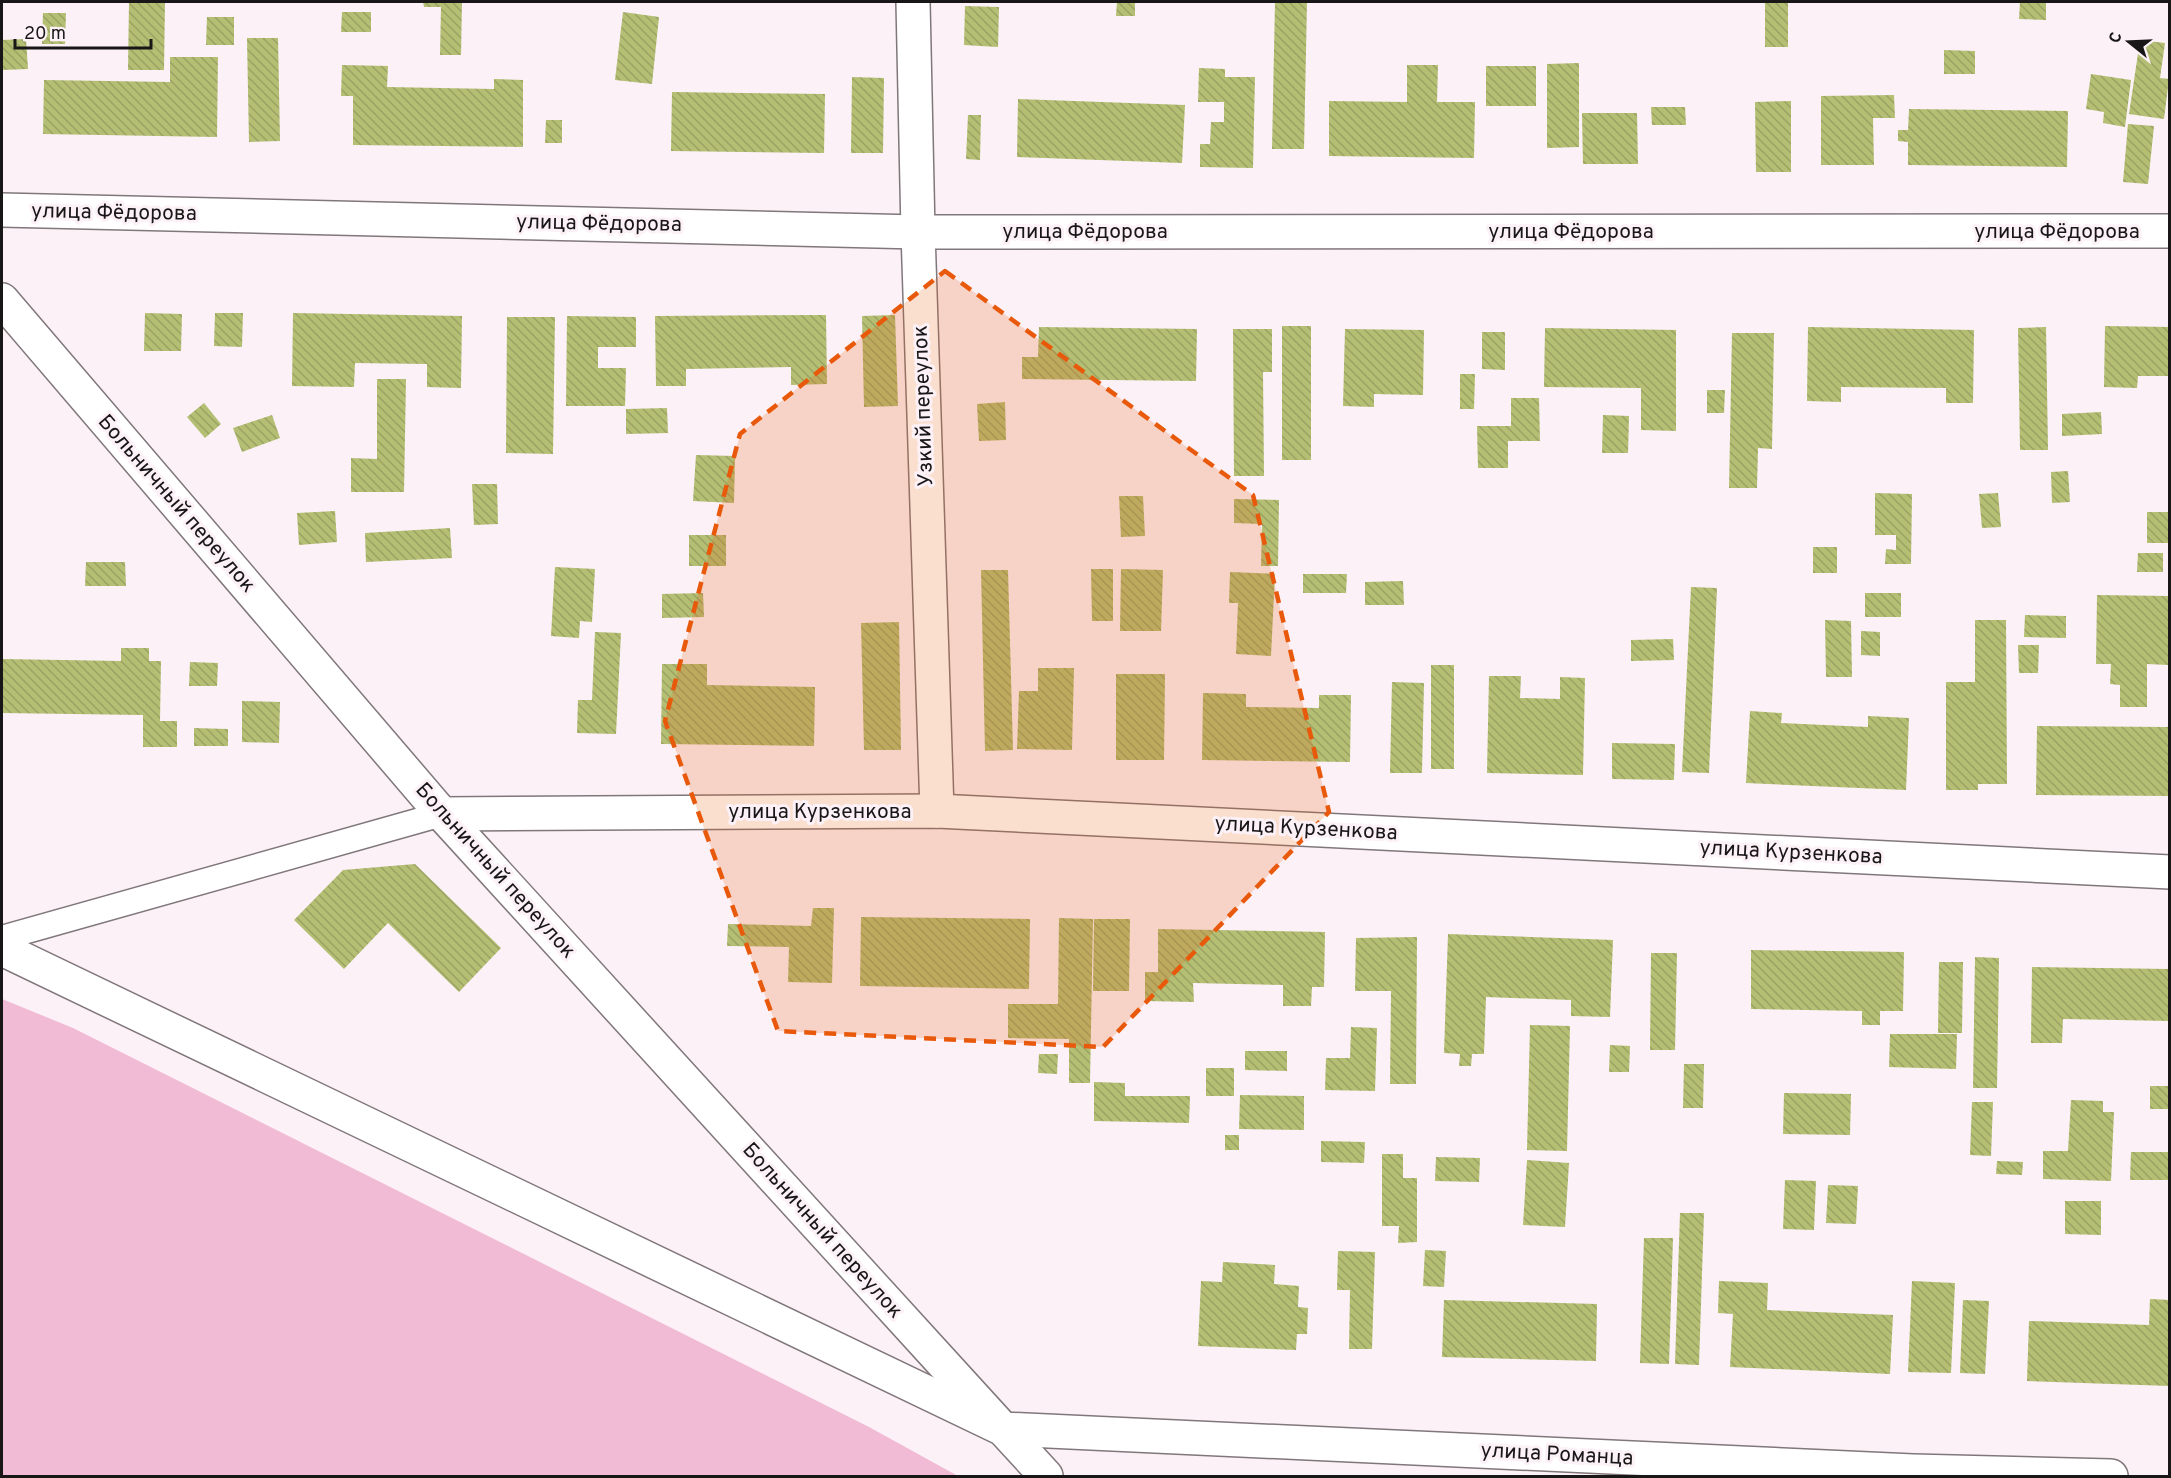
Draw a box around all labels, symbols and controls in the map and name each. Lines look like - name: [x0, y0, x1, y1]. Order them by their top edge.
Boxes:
- scale bar: [15, 12, 152, 50]
- north arrow: [2099, 12, 2159, 72]
- text: 20 m: [24, 23, 66, 46]
- text: С: [2106, 30, 2128, 46]
- street label: улица Фёдорова: [31, 198, 197, 228]
- street label: улица Фёдорова: [516, 209, 682, 239]
- street label: улица Фёдорова: [1002, 219, 1168, 246]
- street label: улица Фёдорова: [1488, 219, 1654, 246]
- street label: улица Фёдорова: [1974, 219, 2140, 246]
- street label: Узкий переулок: [908, 325, 940, 487]
- street label: Больничный переулок: [91, 409, 261, 599]
- street label: Больничный переулок: [409, 777, 581, 965]
- street label: улица Курзенкова: [728, 799, 912, 826]
- street label: улица Курзенкова: [1214, 811, 1398, 847]
- street label: улица Курзенкова: [1699, 835, 1883, 871]
- street label: Больничный переулок: [736, 1137, 908, 1325]
- street label: улица Романца: [1480, 1438, 1634, 1472]

